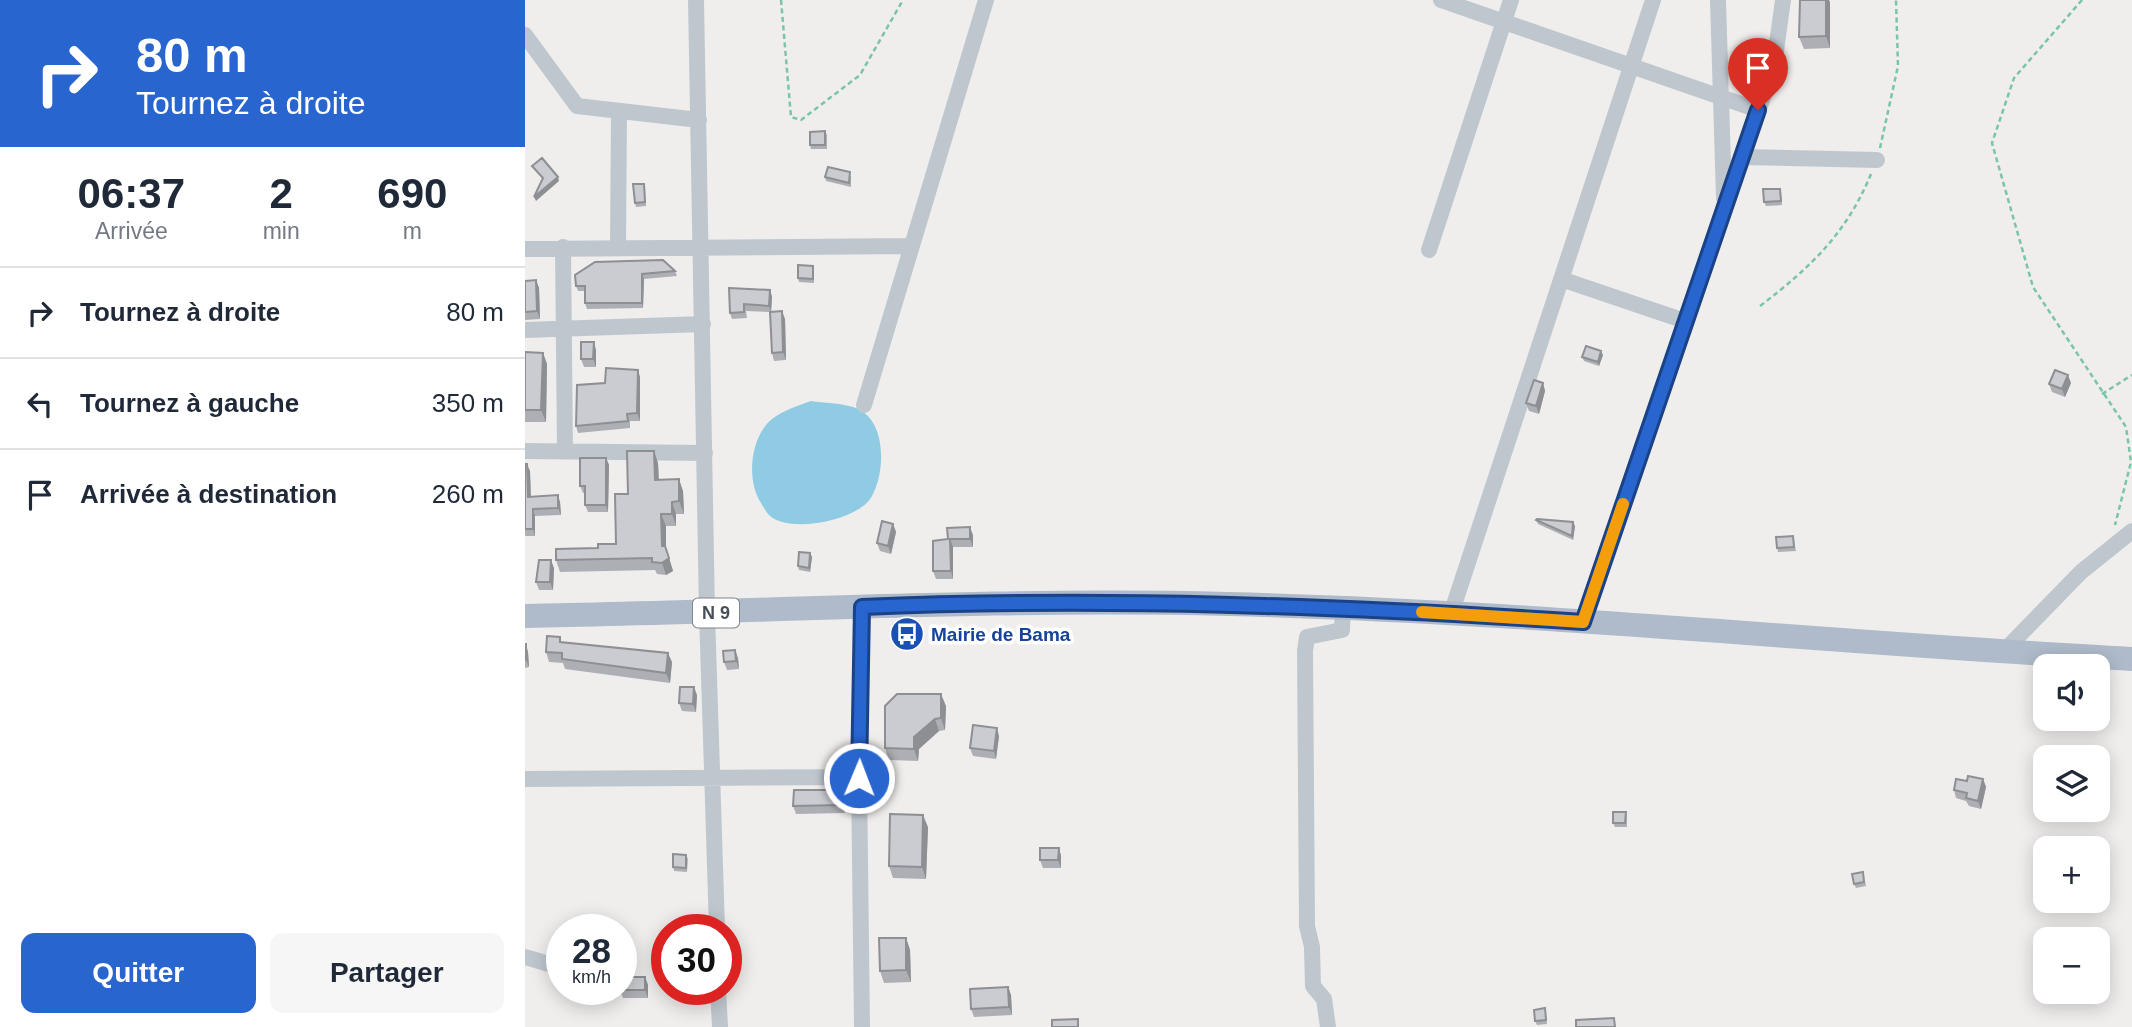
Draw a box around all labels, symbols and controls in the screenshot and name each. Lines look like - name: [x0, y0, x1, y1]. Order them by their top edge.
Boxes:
- icon: right: [21, 28, 112, 119]
- text: 80 m: [136, 28, 248, 82]
- pin: [1728, 38, 1788, 110]
- icon: arrive: [1739, 49, 1777, 87]
- text: Tournez à droite: [136, 85, 365, 121]
- text: 06:37: [78, 170, 185, 217]
- text: 2: [269, 170, 293, 217]
- text: 690: [377, 170, 447, 217]
- text: Arrivée: [95, 218, 168, 244]
- text: min: [263, 218, 300, 244]
- text: m: [403, 218, 422, 244]
- icon: right: [21, 294, 59, 332]
- text: Tournez à droite: [80, 297, 280, 327]
- text: 80 m: [446, 297, 504, 327]
- icon: left: [21, 385, 59, 423]
- text: Tournez à gauche: [80, 388, 299, 418]
- text: 350 m: [432, 388, 504, 418]
- icon: arrive: [21, 476, 59, 514]
- text: Arrivée à destination: [80, 479, 337, 509]
- text: 260 m: [432, 479, 504, 509]
- road number: N 9: [693, 598, 739, 628]
- bus stop icon: Mairie de Bama: [888, 615, 926, 653]
- place label: Mairie de Bama: [931, 624, 1071, 645]
- map controls: [2033, 654, 2110, 1004]
- button: sound: [2033, 654, 2110, 731]
- position arrow: [822, 741, 896, 815]
- button: layers: [2033, 745, 2110, 822]
- button: +: [2033, 836, 2110, 913]
- speed limit sign: 30: [651, 914, 742, 1005]
- button: −: [2033, 927, 2110, 1004]
- text: 28: [572, 931, 611, 970]
- button: Quitter: [21, 933, 256, 1013]
- button: Partager: [270, 933, 504, 1013]
- text: km/h: [572, 967, 611, 987]

